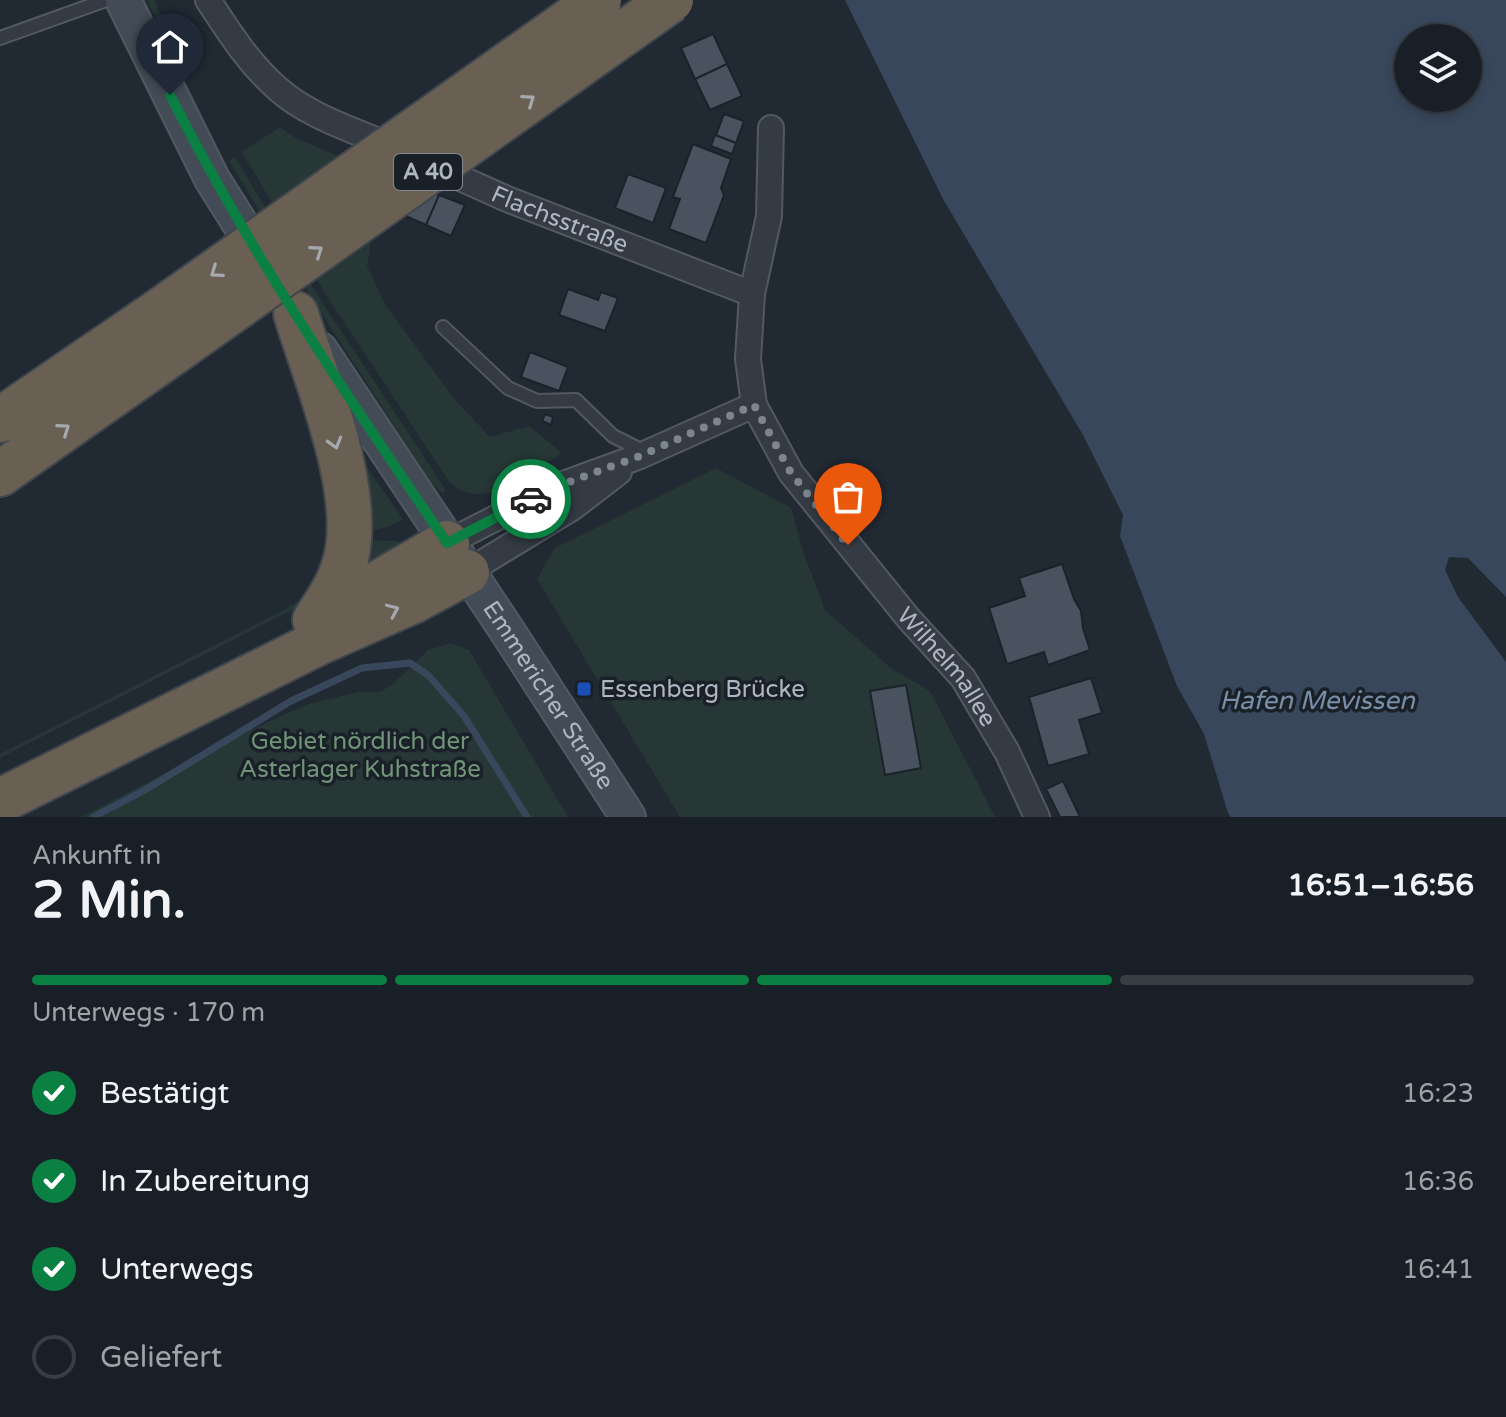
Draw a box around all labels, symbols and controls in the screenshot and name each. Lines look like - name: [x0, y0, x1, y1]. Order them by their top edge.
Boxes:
- pin: [136, 13, 204, 95]
- map controls: [1394, 24, 1482, 112]
- button: layers: [1394, 24, 1482, 112]
- icon: home: [148, 25, 192, 69]
- one-way arrow: [521, 95, 535, 110]
- road number: A 40: [394, 154, 462, 190]
- street label: Flachsstraße: [487, 179, 632, 259]
- one-way arrow: [309, 246, 323, 261]
- one-way arrow: [210, 262, 224, 276]
- one-way arrow: [55, 424, 69, 439]
- one-way arrow: [326, 435, 343, 449]
- courier: [491, 459, 571, 539]
- pin: [814, 463, 882, 545]
- icon: bag: [826, 475, 870, 519]
- icon: car: [509, 477, 553, 521]
- street label: Emmericher Straße: [477, 595, 621, 795]
- street label: Wilhelmallee: [891, 601, 1003, 732]
- one-way arrow: [385, 603, 400, 619]
- place label: Essenberg Brücke: [600, 675, 805, 704]
- marker: Essenberg Brücke: [575, 680, 593, 698]
- water label: Hafen Mevissen: [1219, 685, 1416, 716]
- park label: Gebiet nördlich der Asterlager Kuhstraße: [239, 727, 481, 784]
- text: Ankunft in: [32, 840, 161, 871]
- text: 16:51–16:56: [1287, 867, 1474, 904]
- text: 2 Min.: [32, 869, 186, 932]
- text: Unterwegs · 170 m: [32, 997, 265, 1028]
- icon: check: [32, 1071, 76, 1115]
- text: Bestätigt: [100, 1075, 229, 1112]
- text: 16:23: [1402, 1078, 1474, 1109]
- icon: check: [32, 1159, 76, 1203]
- text: In Zubereitung: [100, 1163, 310, 1200]
- text: 16:36: [1402, 1166, 1474, 1197]
- icon: check: [32, 1247, 76, 1291]
- text: Unterwegs: [100, 1251, 254, 1288]
- text: 16:41: [1402, 1254, 1474, 1285]
- text: Geliefert: [100, 1339, 222, 1376]

